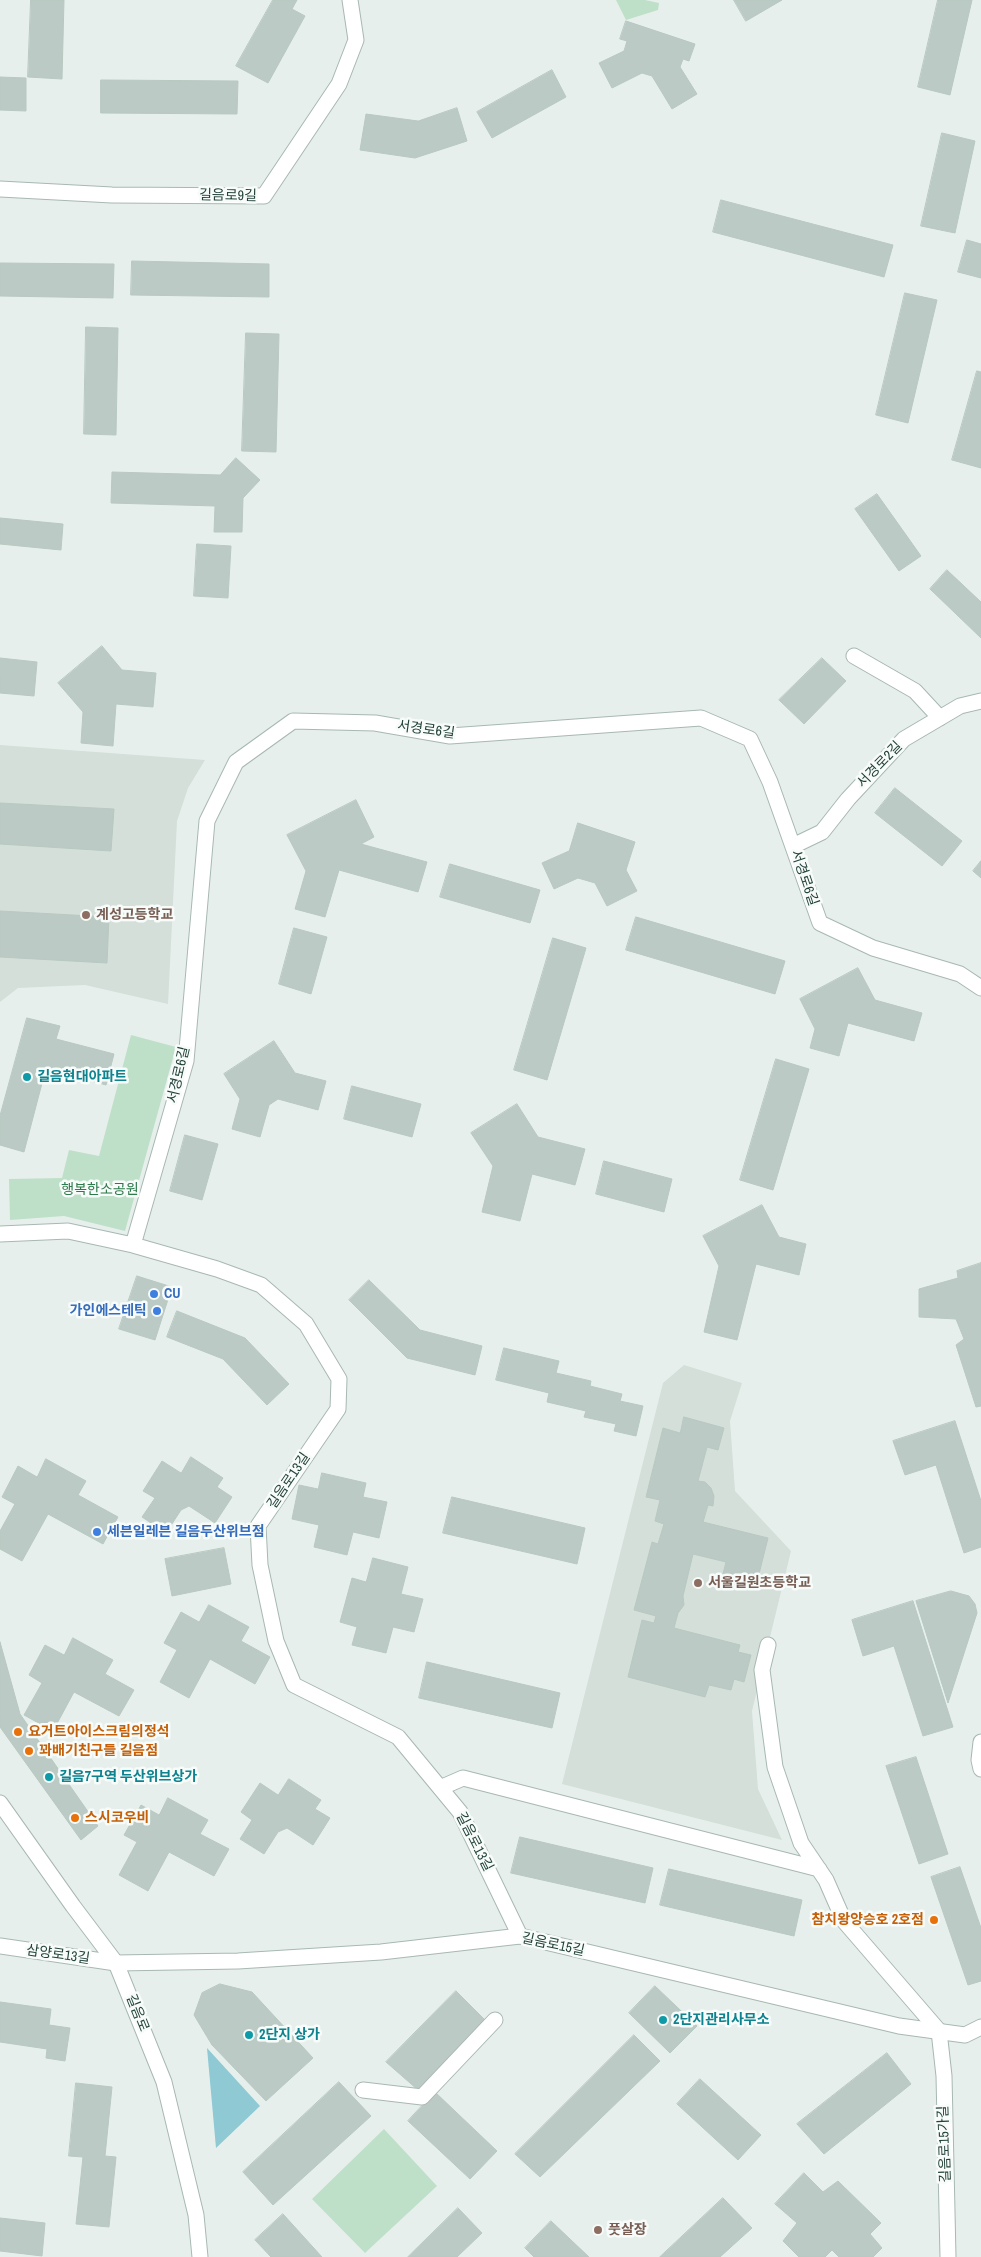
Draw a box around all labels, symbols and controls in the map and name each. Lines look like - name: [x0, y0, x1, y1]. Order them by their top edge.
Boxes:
- street label: 길음로9길: [199, 187, 257, 205]
- street label: 서경로6길: [396, 718, 456, 742]
- street label: 서경로2길: [854, 738, 906, 792]
- street label: 서경로6길: [787, 848, 821, 908]
- place label: 계성고등학교: [96, 907, 173, 923]
- marker: 계성고등학교: [80, 909, 92, 921]
- street label: 서경로6길: [164, 1045, 194, 1105]
- place label: 길음현대아파트: [37, 1069, 127, 1085]
- marker: 길음현대아파트: [21, 1071, 33, 1083]
- park label: 행복한소공원: [61, 1182, 139, 1198]
- place label: CU: [164, 1286, 181, 1302]
- marker: CU: [148, 1288, 160, 1300]
- place label: 가인에스테틱: [70, 1303, 147, 1319]
- marker: 가인에스테틱: [151, 1305, 163, 1317]
- street label: 길음로13길: [264, 1450, 314, 1512]
- place label: 세븐일레븐 길음두산위브점: [107, 1524, 265, 1540]
- marker: 세븐일레븐 길음두산위브점: [91, 1526, 103, 1538]
- place label: 서울길원초등학교: [708, 1575, 811, 1591]
- marker: 서울길원초등학교: [692, 1577, 704, 1589]
- place label: 요거트아이스크림의정석: [28, 1724, 170, 1740]
- marker: 요거트아이스크림의정석: [12, 1726, 24, 1738]
- place label: 꽈배기친구들 길음점: [39, 1743, 158, 1759]
- marker: 꽈배기친구들 길음점: [23, 1745, 35, 1757]
- place label: 길음7구역 두산위브상가: [59, 1769, 197, 1785]
- marker: 길음7구역 두산위브상가: [43, 1771, 55, 1783]
- place label: 스시코우비: [85, 1810, 149, 1826]
- street label: 길음로13길: [452, 1810, 496, 1874]
- marker: 스시코우비: [69, 1812, 81, 1824]
- place label: 참치왕양승호 2호점: [811, 1912, 924, 1928]
- marker: 참치왕양승호 2호점: [928, 1914, 940, 1926]
- street label: 길음로15길: [520, 1930, 586, 1960]
- street label: 삼양로13길: [25, 1942, 91, 1968]
- street label: 길음로: [122, 1992, 152, 2034]
- place label: 2단지관리사무소: [673, 2012, 770, 2028]
- marker: 2단지관리사무소: [657, 2014, 669, 2026]
- place label: 2단지 상가: [259, 2027, 320, 2043]
- marker: 2단지 상가: [243, 2029, 255, 2041]
- street label: 길음로15가길: [935, 2105, 955, 2183]
- place label: 풋살장: [608, 2222, 647, 2238]
- marker: 풋살장: [592, 2224, 604, 2236]

